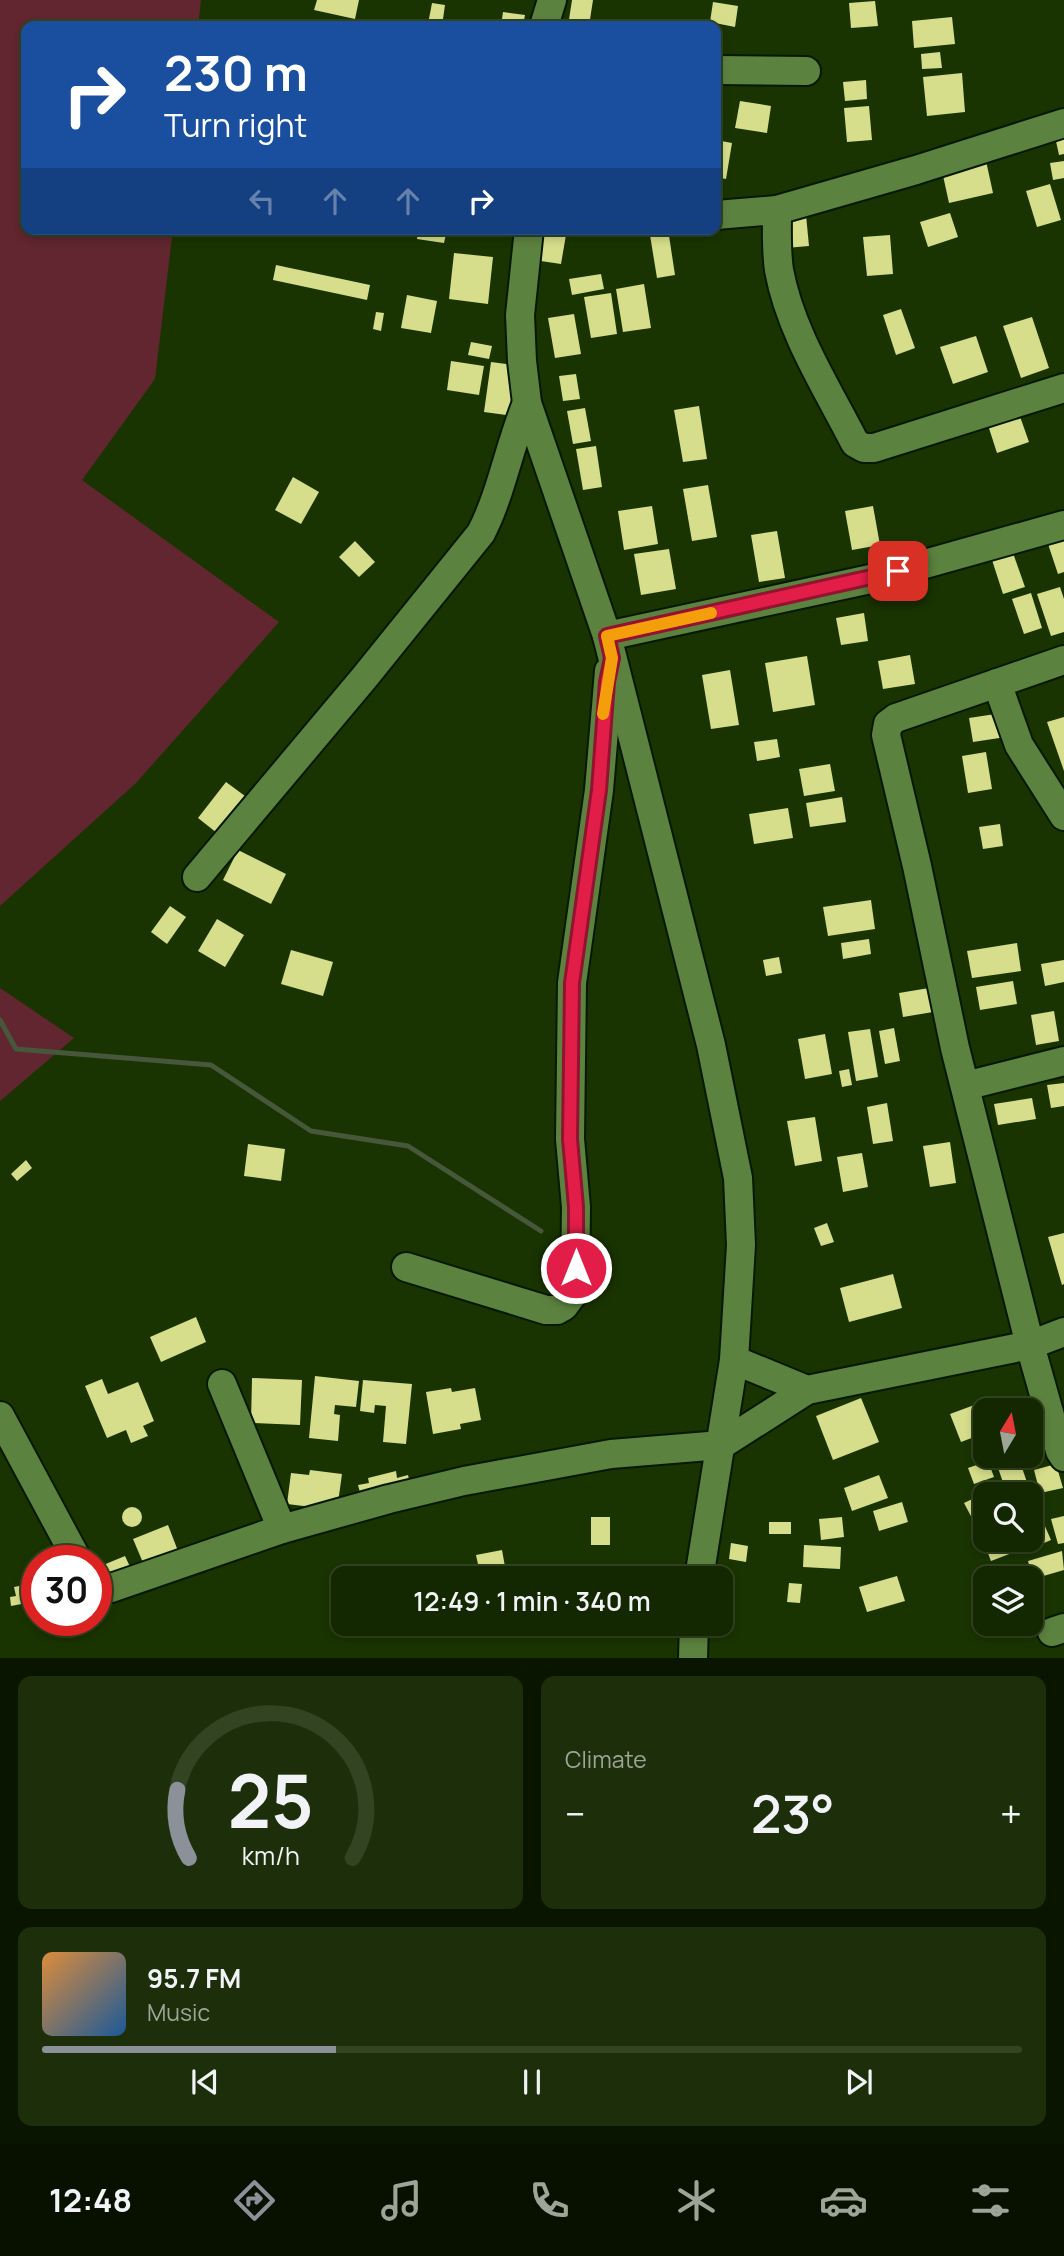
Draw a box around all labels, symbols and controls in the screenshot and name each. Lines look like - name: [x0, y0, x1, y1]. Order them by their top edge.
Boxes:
- text: 230 m: [164, 39, 308, 106]
- icon: right: [49, 49, 140, 140]
- text: Turn right: [164, 103, 307, 147]
- icon: left: [243, 182, 281, 220]
- icon: ahead: [316, 182, 354, 220]
- icon: ahead: [389, 182, 427, 220]
- icon: right: [462, 182, 500, 220]
- pin: [868, 541, 928, 601]
- icon: arrive: [879, 552, 917, 590]
- position arrow: [539, 1231, 613, 1305]
- north arrow: [973, 1398, 1043, 1468]
- map controls: [973, 1398, 1043, 1636]
- button: search: [973, 1482, 1043, 1552]
- speed limit sign: 30: [21, 1545, 112, 1636]
- button: layers: [973, 1566, 1043, 1636]
- text: 12:49 · 1 min · 340 m: [413, 1583, 651, 1619]
- text: Climate: [565, 1743, 647, 1775]
- text: 25: [227, 1751, 314, 1851]
- text: 23°: [751, 1778, 835, 1849]
- text: −: [565, 1787, 586, 1839]
- text: +: [1000, 1787, 1022, 1839]
- text: km/h: [241, 1838, 300, 1873]
- text: 95.7 FM: [147, 1960, 241, 1996]
- text: Music: [147, 1996, 210, 2028]
- icon: previous: [186, 2063, 224, 2101]
- icon: pause: [513, 2063, 551, 2101]
- icon: next: [840, 2063, 878, 2101]
- icon: directions: [230, 2176, 279, 2225]
- icon: music: [377, 2176, 426, 2225]
- icon: phone: [525, 2176, 574, 2225]
- icon: climate: [672, 2176, 721, 2225]
- icon: car: [819, 2176, 868, 2225]
- icon: filters: [966, 2176, 1015, 2225]
- text: 12:48: [49, 2178, 132, 2222]

